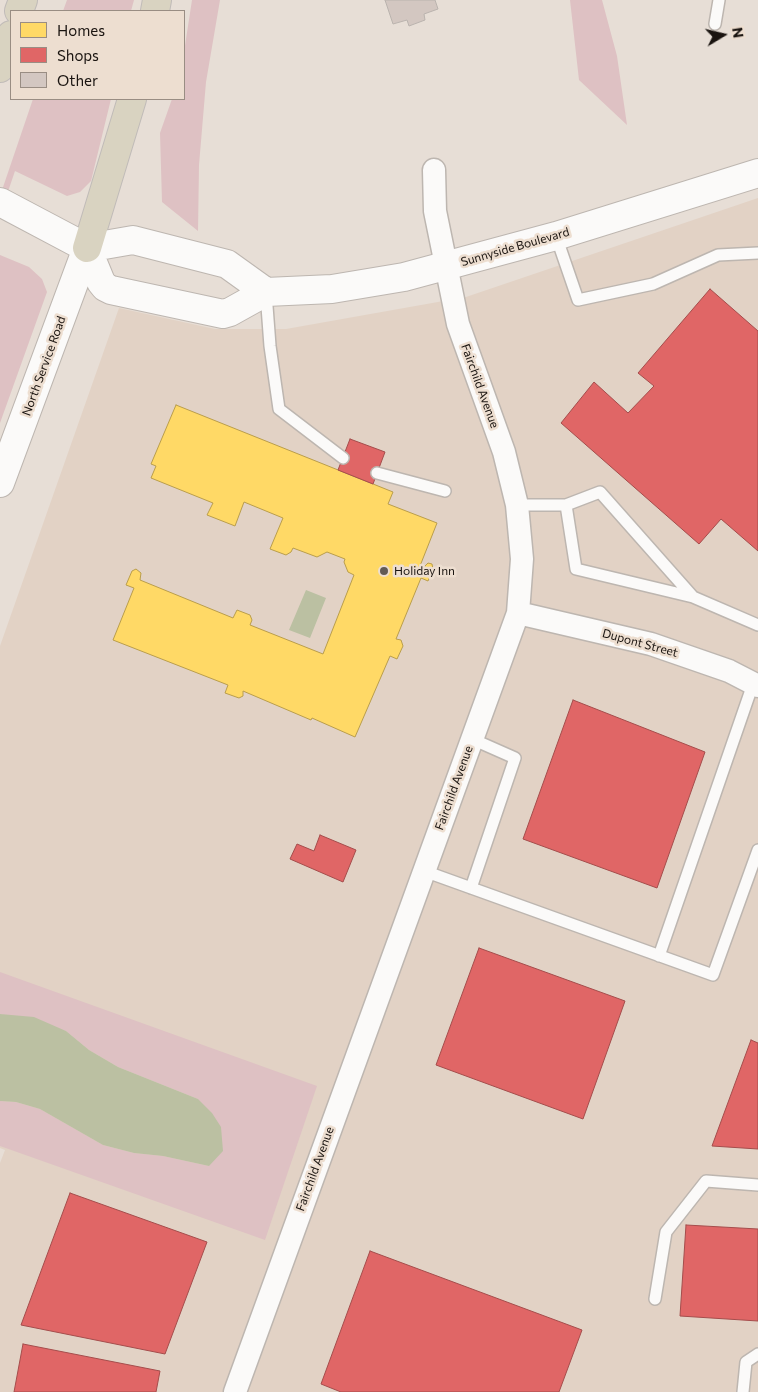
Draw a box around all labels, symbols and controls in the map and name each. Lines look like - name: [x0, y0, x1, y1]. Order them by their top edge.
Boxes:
- legend: [10, 10, 185, 100]
- north arrow: [698, 10, 748, 60]
- text: Homes: [57, 21, 105, 39]
- text: N: [729, 26, 748, 39]
- text: Shops: [57, 46, 99, 64]
- text: Other: [57, 71, 98, 89]
- street label: Sunnyside Boulevard: [459, 225, 571, 269]
- street label: North Service Road: [19, 314, 69, 418]
- street label: Fairchild Avenue: [458, 342, 502, 430]
- place label: Holiday Inn: [394, 564, 455, 578]
- marker: Holiday Inn: [378, 565, 390, 577]
- street label: Dupont Street: [601, 626, 679, 660]
- street label: Fairchild Avenue: [432, 744, 476, 832]
- street label: Fairchild Avenue: [293, 1125, 337, 1213]

